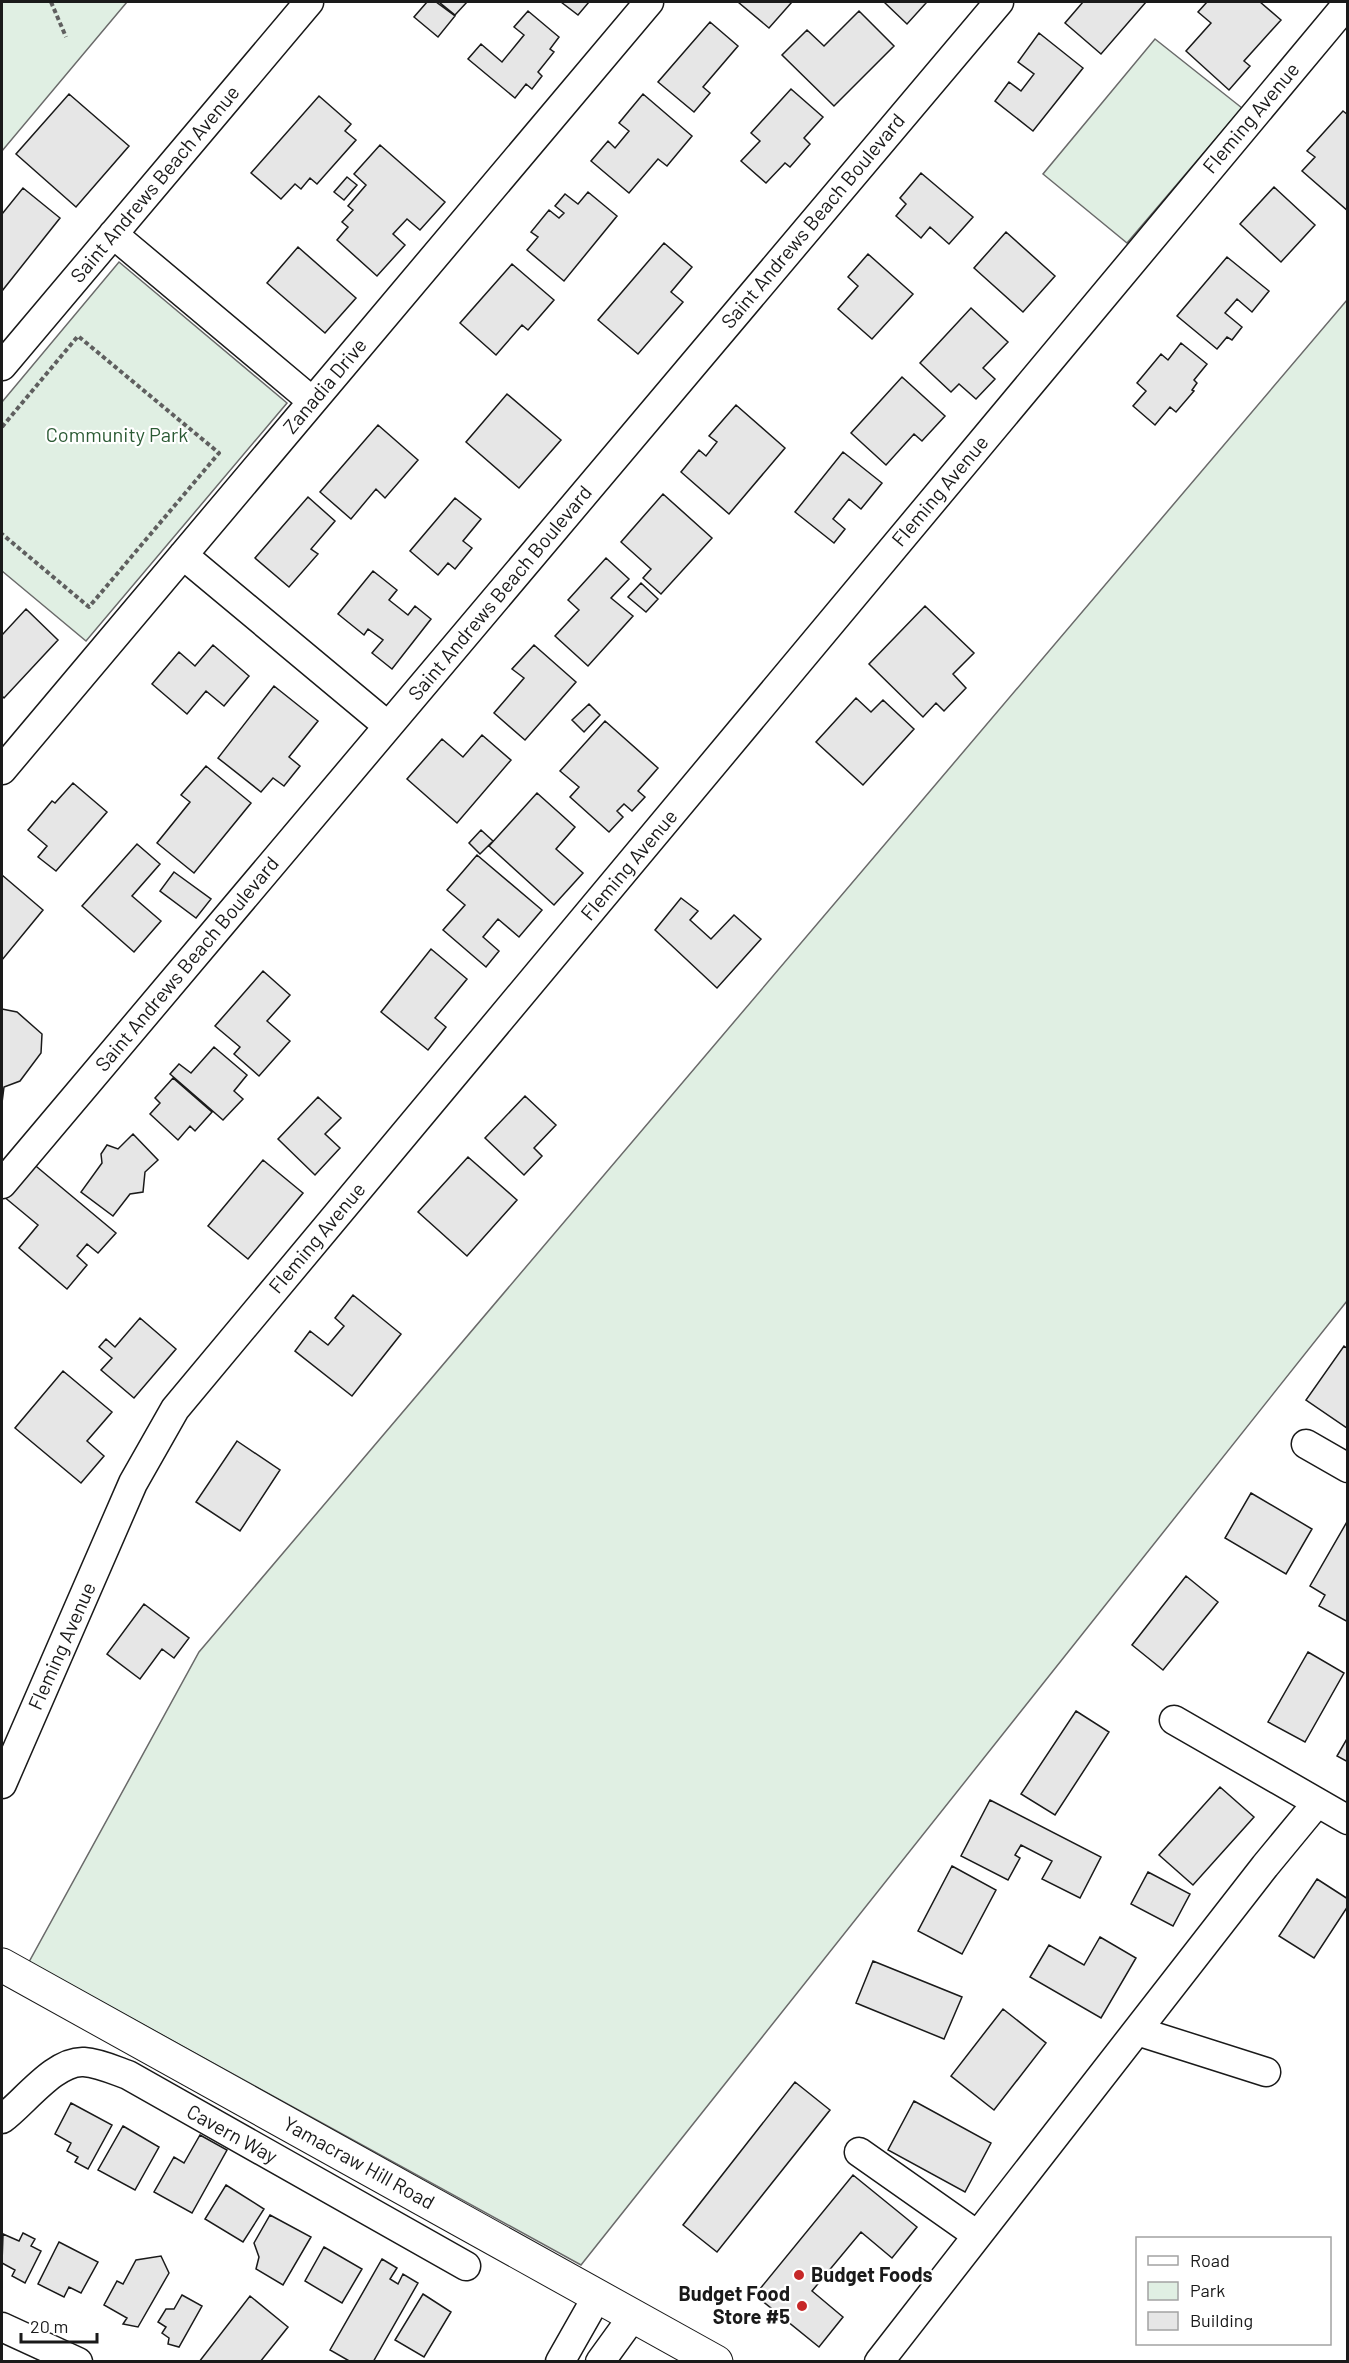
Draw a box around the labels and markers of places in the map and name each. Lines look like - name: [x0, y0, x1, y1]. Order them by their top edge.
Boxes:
- place label: Budget Foods: [811, 2262, 933, 2286]
- marker: Budget Foods: [792, 2268, 806, 2282]
- place label: Budget Food Store #5: [678, 2281, 790, 2328]
- marker: Budget Food Store #5: [795, 2299, 809, 2313]

